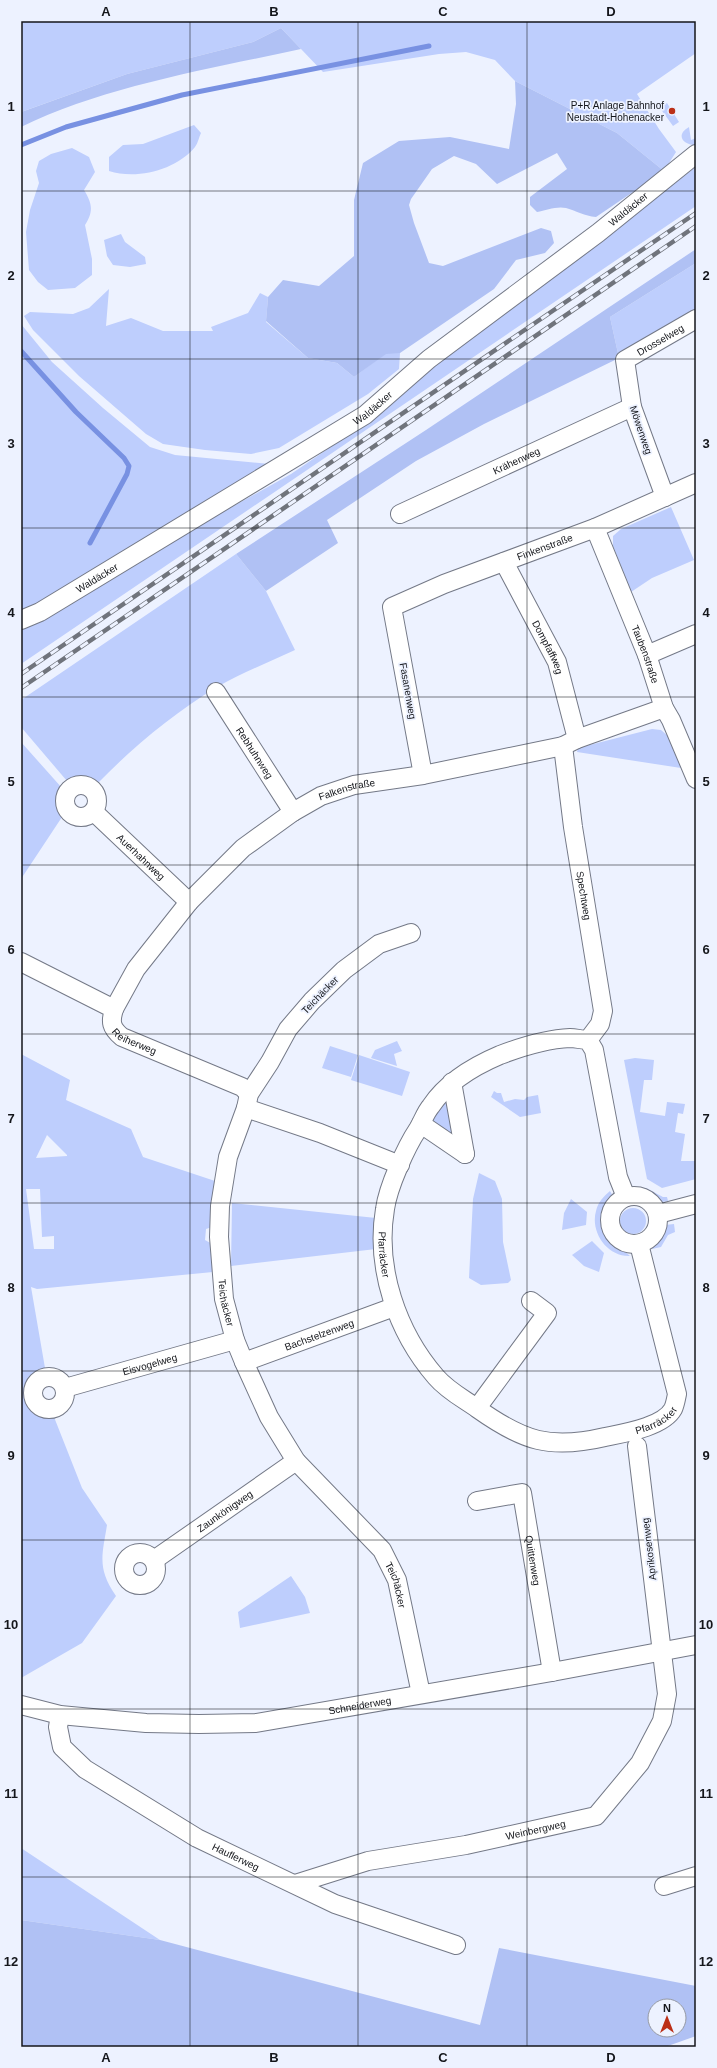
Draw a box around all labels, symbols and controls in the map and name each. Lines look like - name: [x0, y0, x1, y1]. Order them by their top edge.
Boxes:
- text: A: [101, 4, 111, 19]
- text: B: [269, 4, 279, 19]
- text: C: [438, 4, 448, 19]
- text: D: [606, 4, 616, 19]
- text: 1: [7, 99, 15, 114]
- text: 1: [702, 99, 710, 114]
- place label: P+R Anlage Bahnhof Neustadt-Hohenacker: [567, 100, 665, 123]
- marker: P+R Anlage Bahnhof Neustadt-Hohenacker: [667, 106, 677, 116]
- street label: Waldäcker: [606, 189, 650, 228]
- text: 2: [7, 268, 15, 283]
- text: 2: [702, 268, 710, 283]
- street label: Drosselweg: [635, 322, 686, 358]
- street label: Waldäcker: [351, 388, 395, 427]
- street label: Möwenweg: [628, 404, 654, 456]
- text: 3: [7, 436, 15, 451]
- text: 3: [702, 436, 710, 451]
- street label: Krähenweg: [491, 445, 542, 476]
- street label: Finkenstraße: [515, 531, 574, 562]
- street label: Waldäcker: [74, 560, 120, 594]
- text: 4: [7, 605, 15, 620]
- text: 4: [702, 605, 710, 620]
- street label: Dompfaffweg: [530, 618, 565, 675]
- street label: Taubenstraße: [630, 623, 661, 685]
- street label: Fasanenweg: [398, 662, 418, 720]
- street label: Rebhuhnweg: [234, 725, 275, 780]
- text: 5: [7, 774, 15, 789]
- text: 5: [702, 774, 710, 789]
- street label: Falkenstraße: [317, 776, 376, 802]
- street label: Auerhahnweg: [115, 831, 167, 882]
- street label: Spechtweg: [575, 870, 594, 921]
- text: 6: [7, 942, 15, 957]
- text: 6: [702, 942, 710, 957]
- street label: Teichäcker: [299, 974, 341, 1016]
- street label: Reiherweg: [110, 1026, 158, 1056]
- text: 7: [7, 1111, 15, 1126]
- text: 7: [702, 1111, 710, 1126]
- street label: Pfarräcker: [377, 1231, 392, 1279]
- street label: Teichäcker: [217, 1279, 237, 1328]
- text: 8: [7, 1280, 15, 1295]
- text: 8: [702, 1280, 710, 1295]
- street label: Bachstelzenweg: [283, 1317, 355, 1352]
- street label: Eisvogelweg: [121, 1351, 178, 1377]
- street label: Pfarräcker: [634, 1404, 679, 1436]
- text: 9: [7, 1448, 15, 1463]
- text: 9: [702, 1448, 710, 1463]
- street label: Zaunkönigweg: [195, 1488, 254, 1534]
- street label: Aprikosenweg: [640, 1517, 658, 1581]
- street label: Quittenweg: [524, 1534, 543, 1586]
- street label: Teichäcker: [383, 1560, 408, 1609]
- text: 10: [4, 1617, 18, 1632]
- text: 10: [699, 1617, 713, 1632]
- street label: Schneiderweg: [328, 1694, 392, 1716]
- text: 11: [4, 1786, 18, 1801]
- text: 11: [699, 1786, 713, 1801]
- street label: Weinbergweg: [504, 1817, 566, 1842]
- street label: Hauflerweg: [211, 1841, 261, 1872]
- text: 12: [4, 1954, 18, 1969]
- text: 12: [699, 1954, 713, 1969]
- north arrow: [647, 1998, 687, 2038]
- text: N: [663, 2002, 671, 2014]
- text: A: [101, 2050, 111, 2065]
- text: B: [269, 2050, 279, 2065]
- text: C: [438, 2050, 448, 2065]
- text: D: [606, 2050, 616, 2065]

